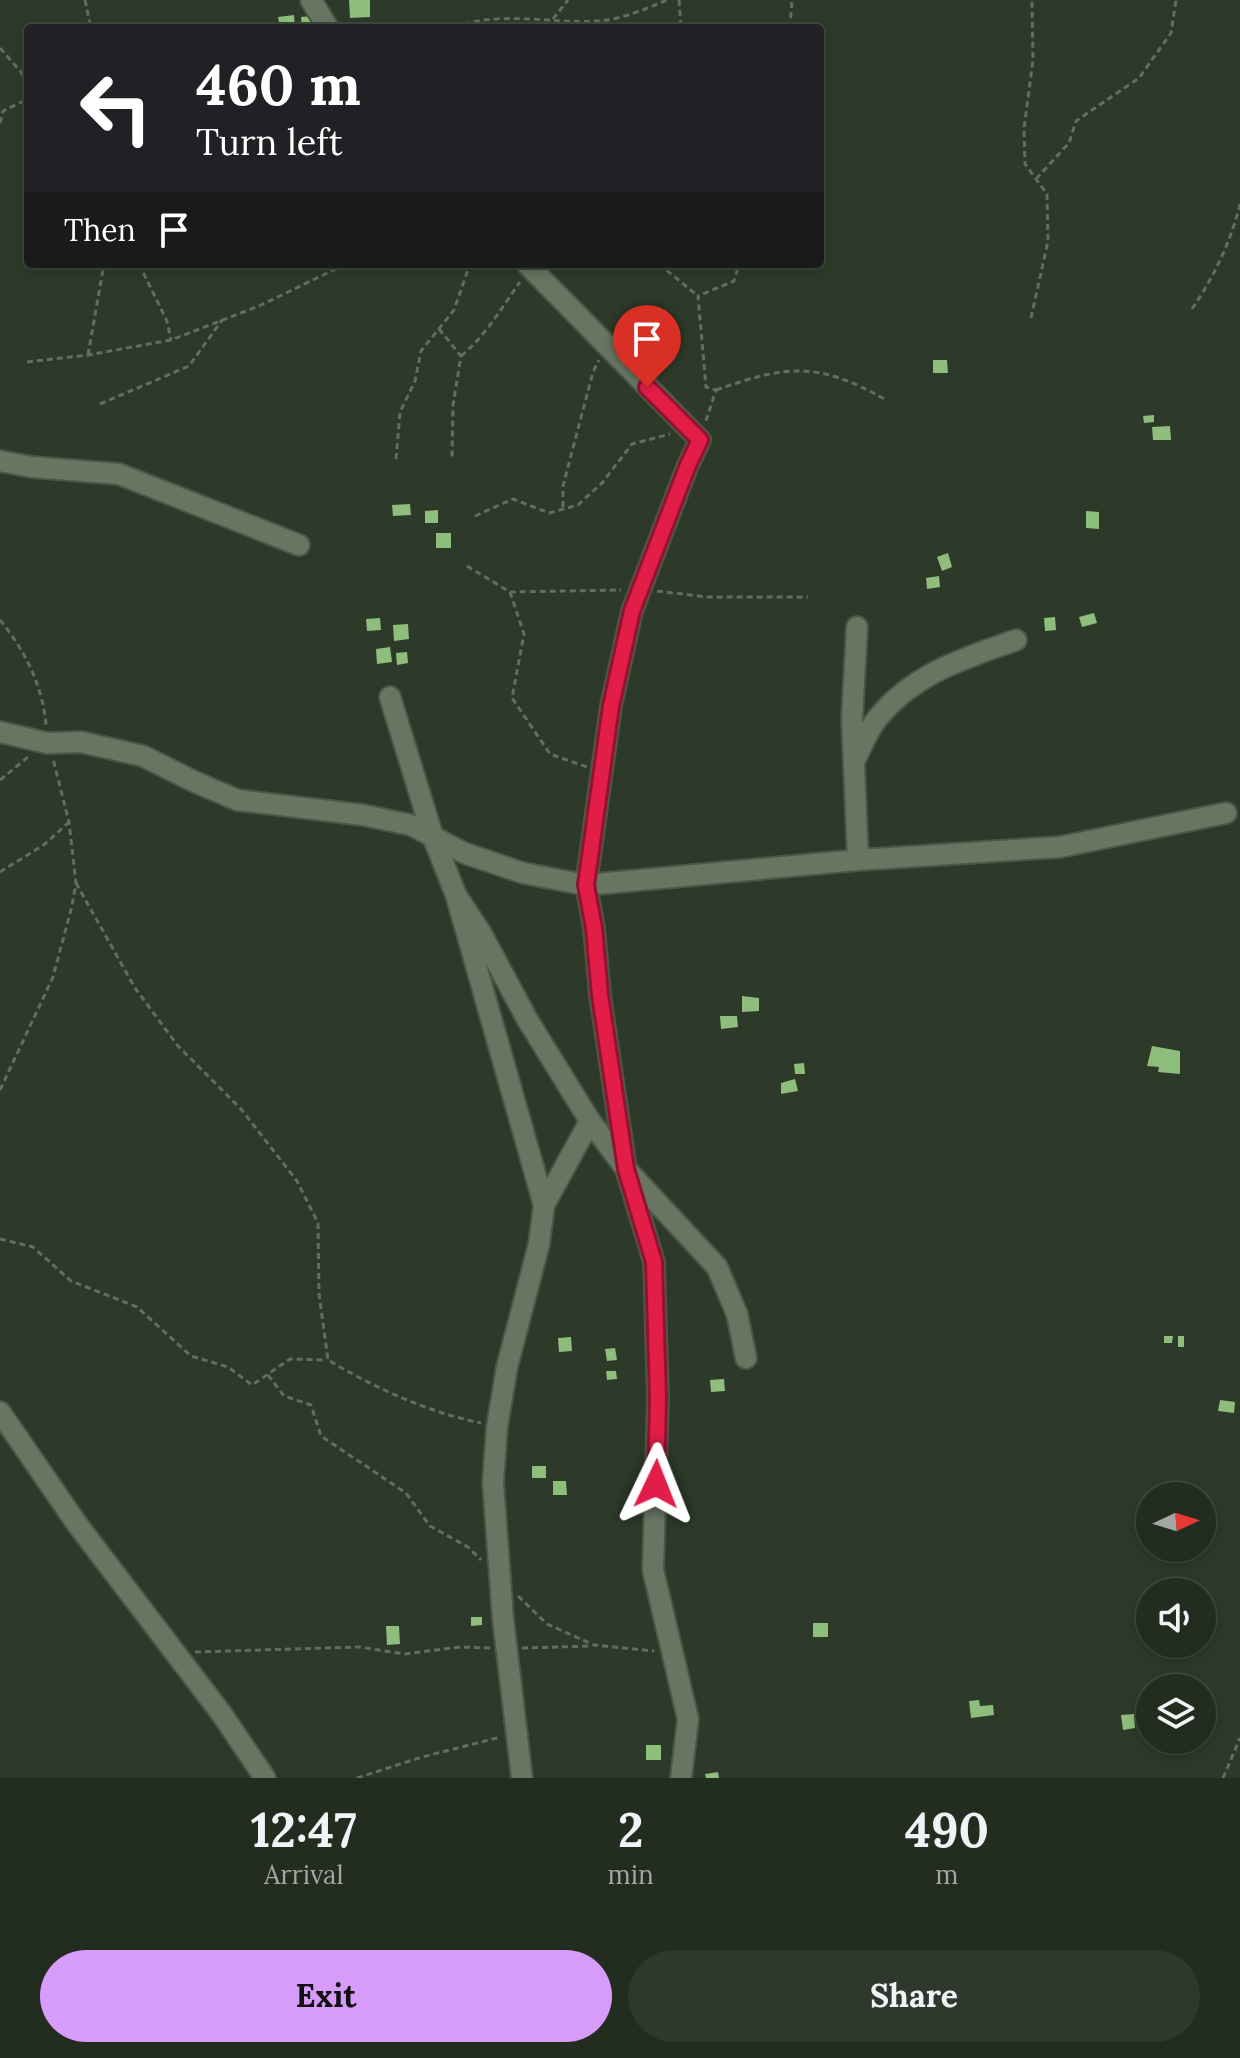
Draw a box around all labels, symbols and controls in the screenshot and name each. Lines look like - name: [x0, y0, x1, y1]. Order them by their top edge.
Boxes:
- text: 460 m: [196, 49, 361, 120]
- icon: left: [64, 56, 168, 160]
- text: Turn left: [196, 119, 343, 165]
- icon: arrive: [152, 208, 196, 252]
- text: Then: [64, 211, 136, 249]
- pin: [613, 305, 681, 387]
- icon: arrive: [625, 317, 669, 361]
- position arrow: [614, 1442, 698, 1526]
- north arrow: [1136, 1482, 1216, 1562]
- map controls: [1136, 1482, 1216, 1754]
- button: sound: [1136, 1578, 1216, 1658]
- button: layers: [1136, 1674, 1216, 1754]
- text: 12:47: [251, 1799, 357, 1860]
- text: 2: [618, 1799, 644, 1860]
- text: 490: [905, 1799, 989, 1860]
- text: Arrival: [264, 1858, 344, 1891]
- text: min: [608, 1858, 654, 1891]
- text: m: [935, 1858, 959, 1891]
- button: Exit: [40, 1950, 612, 2042]
- button: Share: [628, 1950, 1200, 2042]

